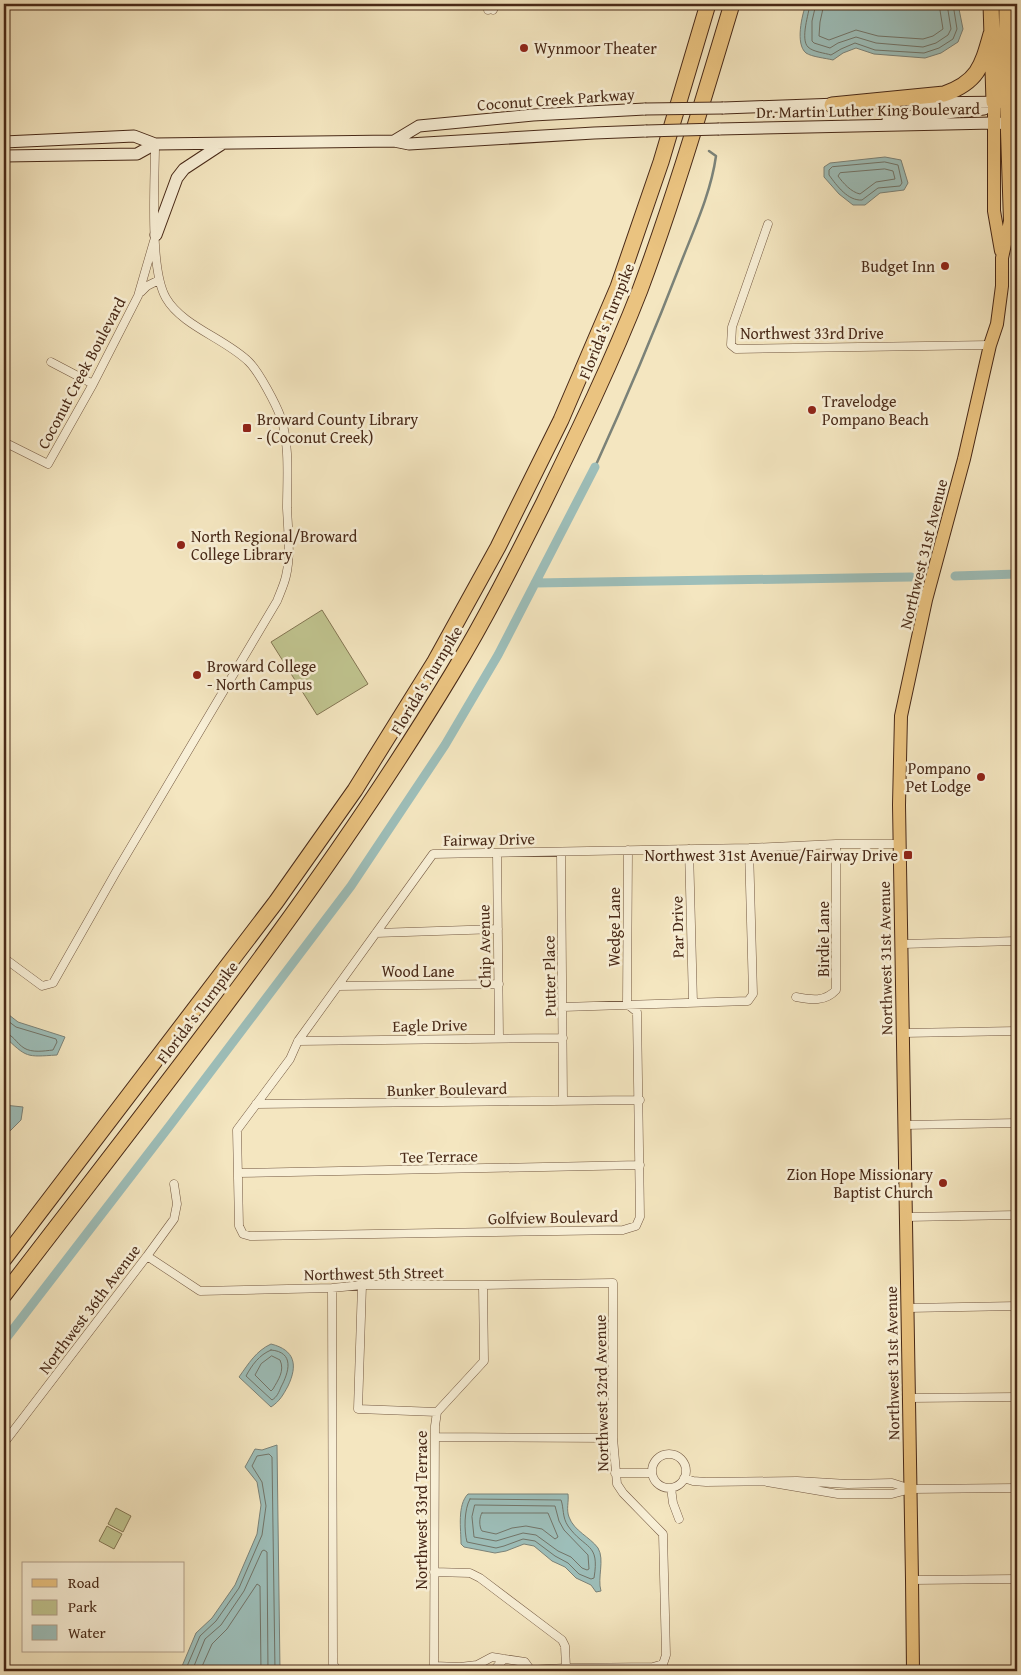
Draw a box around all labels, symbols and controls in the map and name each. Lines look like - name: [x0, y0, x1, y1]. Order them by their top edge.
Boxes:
- place label: Wynmoor Theater: [534, 36, 657, 60]
- marker: Wynmoor Theater: [518, 42, 530, 54]
- street label: Coconut Creek Parkway: [476, 82, 636, 116]
- street label: Dr. Martin Luther King Boulevard: [756, 96, 980, 124]
- place label: Budget Inn: [861, 254, 935, 278]
- street label: Florida's Turnpike: [572, 259, 640, 383]
- marker: Budget Inn: [939, 260, 951, 272]
- street label: Coconut Creek Boulevard: [31, 292, 131, 453]
- street label: Northwest 33rd Drive: [740, 321, 884, 345]
- place label: Travelodge Pompano Beach: [822, 389, 929, 431]
- marker: Travelodge Pompano Beach: [806, 404, 818, 416]
- place label: Broward County Library - (Coconut Creek): [257, 407, 418, 449]
- marker: Broward County Library - (Coconut Creek): [241, 422, 253, 434]
- street label: Northwest 31st Avenue: [893, 476, 953, 632]
- place label: North Regional/Broward College Library: [191, 524, 358, 566]
- marker: North Regional/Broward College Library: [175, 539, 187, 551]
- street label: Florida's Turnpike: [384, 621, 468, 739]
- place label: Broward College - North Campus: [207, 654, 316, 696]
- marker: Broward College - North Campus: [191, 669, 203, 681]
- place label: Pompano Pet Lodge: [906, 756, 971, 798]
- marker: Pompano Pet Lodge: [975, 771, 987, 783]
- street label: Fairway Drive: [443, 826, 535, 852]
- place label: Northwest 31st Avenue/Fairway Drive: [645, 843, 898, 867]
- marker: Northwest 31st Avenue/Fairway Drive: [902, 849, 914, 861]
- street label: Northwest 31st Avenue: [872, 881, 898, 1035]
- street label: Wedge Lane: [602, 887, 626, 967]
- street label: Par Drive: [664, 896, 690, 958]
- street label: Birdie Lane: [811, 901, 835, 977]
- street label: Chip Avenue: [471, 904, 497, 988]
- street label: Putter Place: [536, 935, 562, 1017]
- street label: Florida's Turnpike: [150, 956, 244, 1068]
- street label: Wood Lane: [381, 959, 455, 983]
- street label: Eagle Drive: [392, 1012, 468, 1038]
- street label: Bunker Boulevard: [387, 1076, 508, 1102]
- street label: Tee Terrace: [400, 1143, 478, 1169]
- place label: Zion Hope Missionary Baptist Church: [787, 1162, 933, 1204]
- marker: Zion Hope Missionary Baptist Church: [937, 1177, 949, 1189]
- street label: Golfview Boulevard: [488, 1204, 619, 1230]
- street label: Northwest 36th Avenue: [32, 1239, 146, 1379]
- street label: Northwest 5th Street: [304, 1260, 445, 1286]
- street label: Northwest 31st Avenue: [879, 1286, 905, 1440]
- street label: Northwest 32rd Avenue: [588, 1314, 614, 1472]
- street label: Northwest 33rd Terrace: [409, 1431, 433, 1589]
- legend: [22, 1562, 185, 1652]
- text: Road: [68, 1572, 99, 1593]
- text: Park: [68, 1596, 97, 1617]
- text: Water: [68, 1622, 106, 1643]

